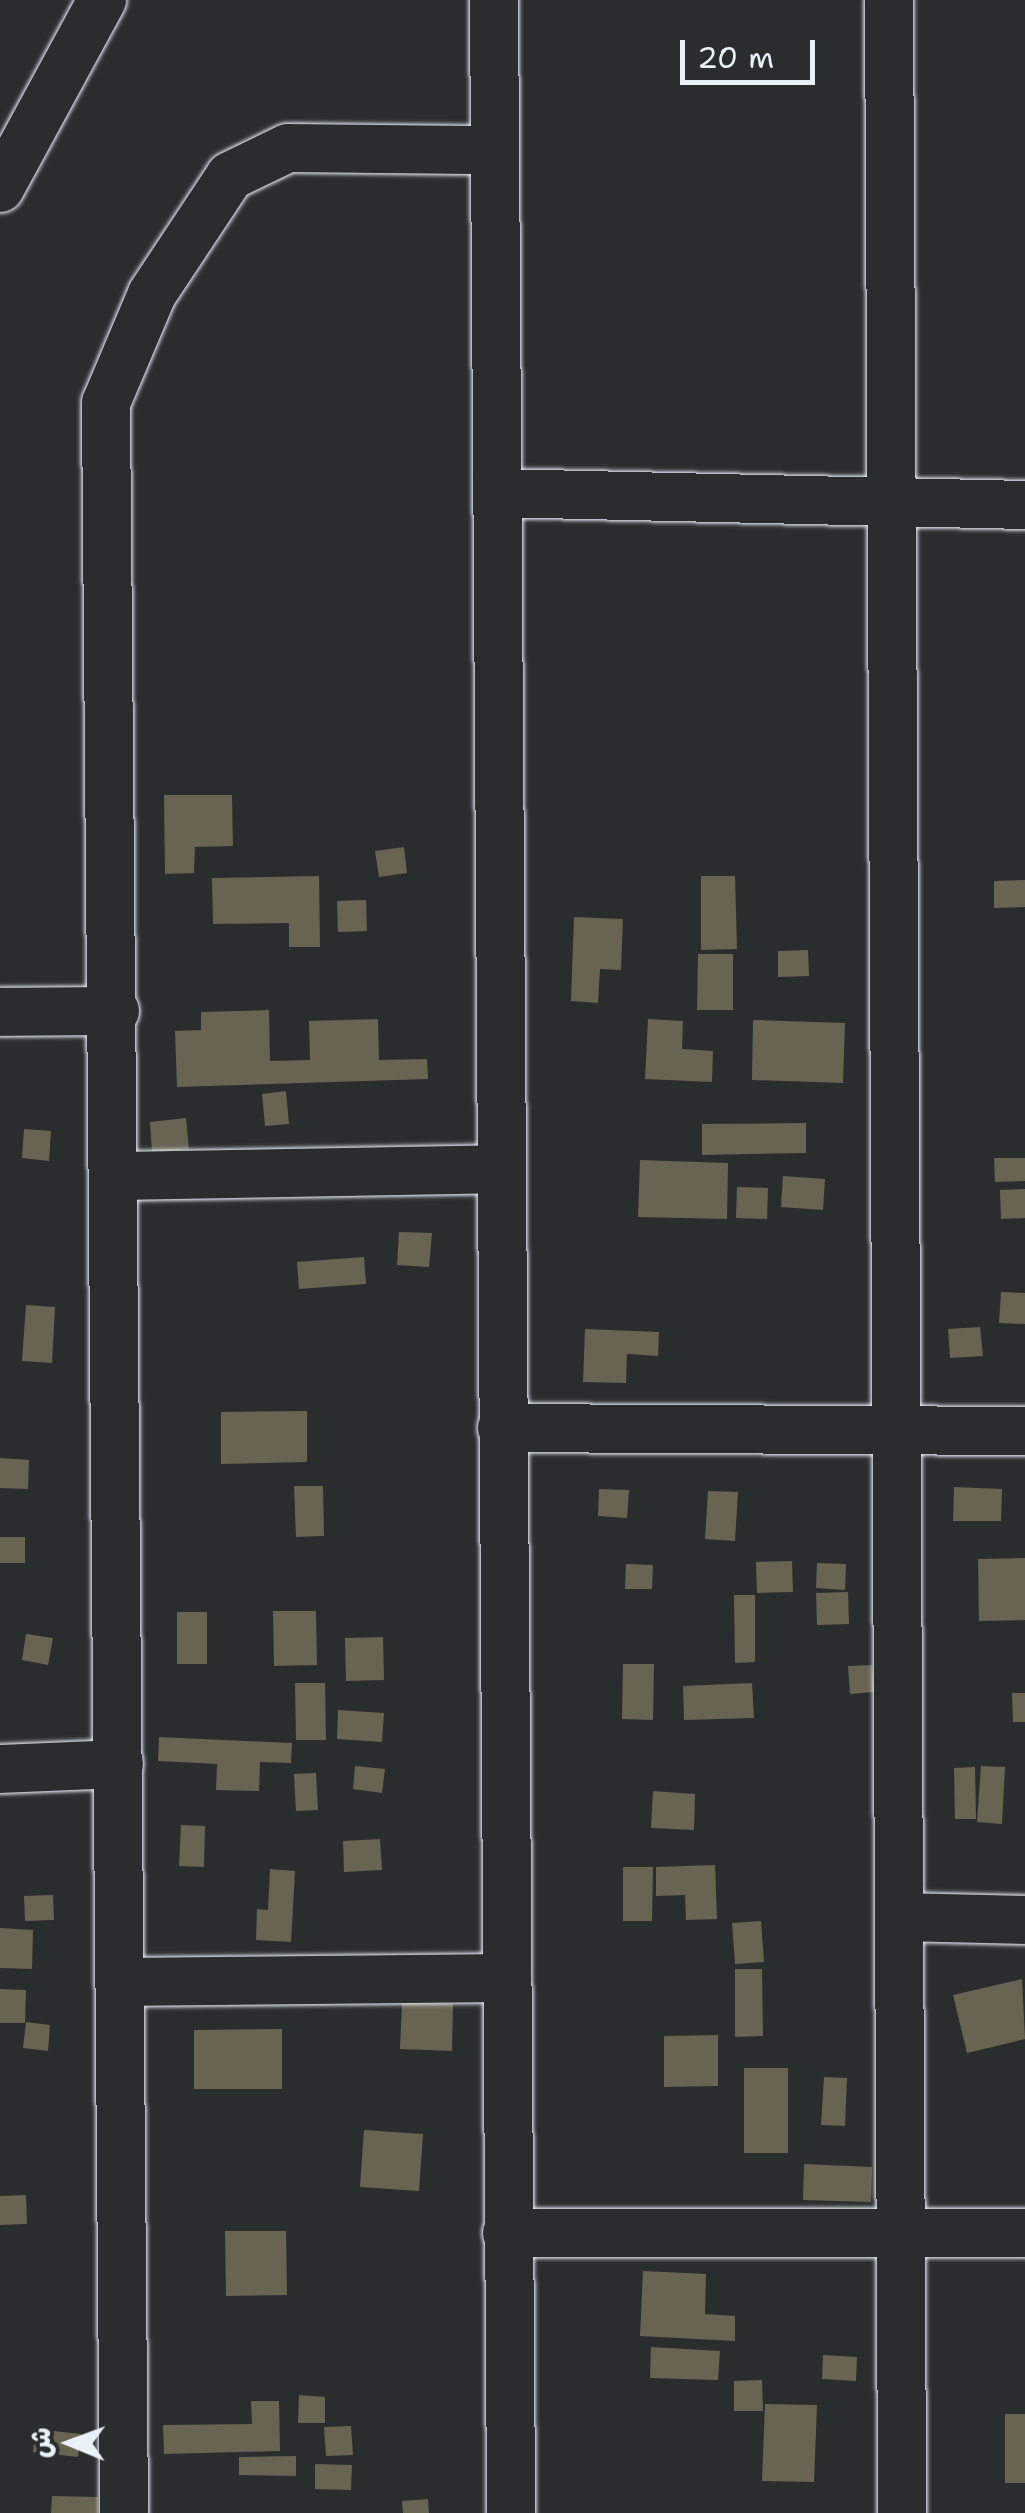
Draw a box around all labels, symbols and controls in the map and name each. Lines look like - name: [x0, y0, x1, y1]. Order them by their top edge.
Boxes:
- scale bar: [685, 20, 820, 82]
- text: 20 m: [697, 37, 774, 78]
- north arrow: [20, 2393, 120, 2493]
- text: ش: [21, 2427, 59, 2458]

